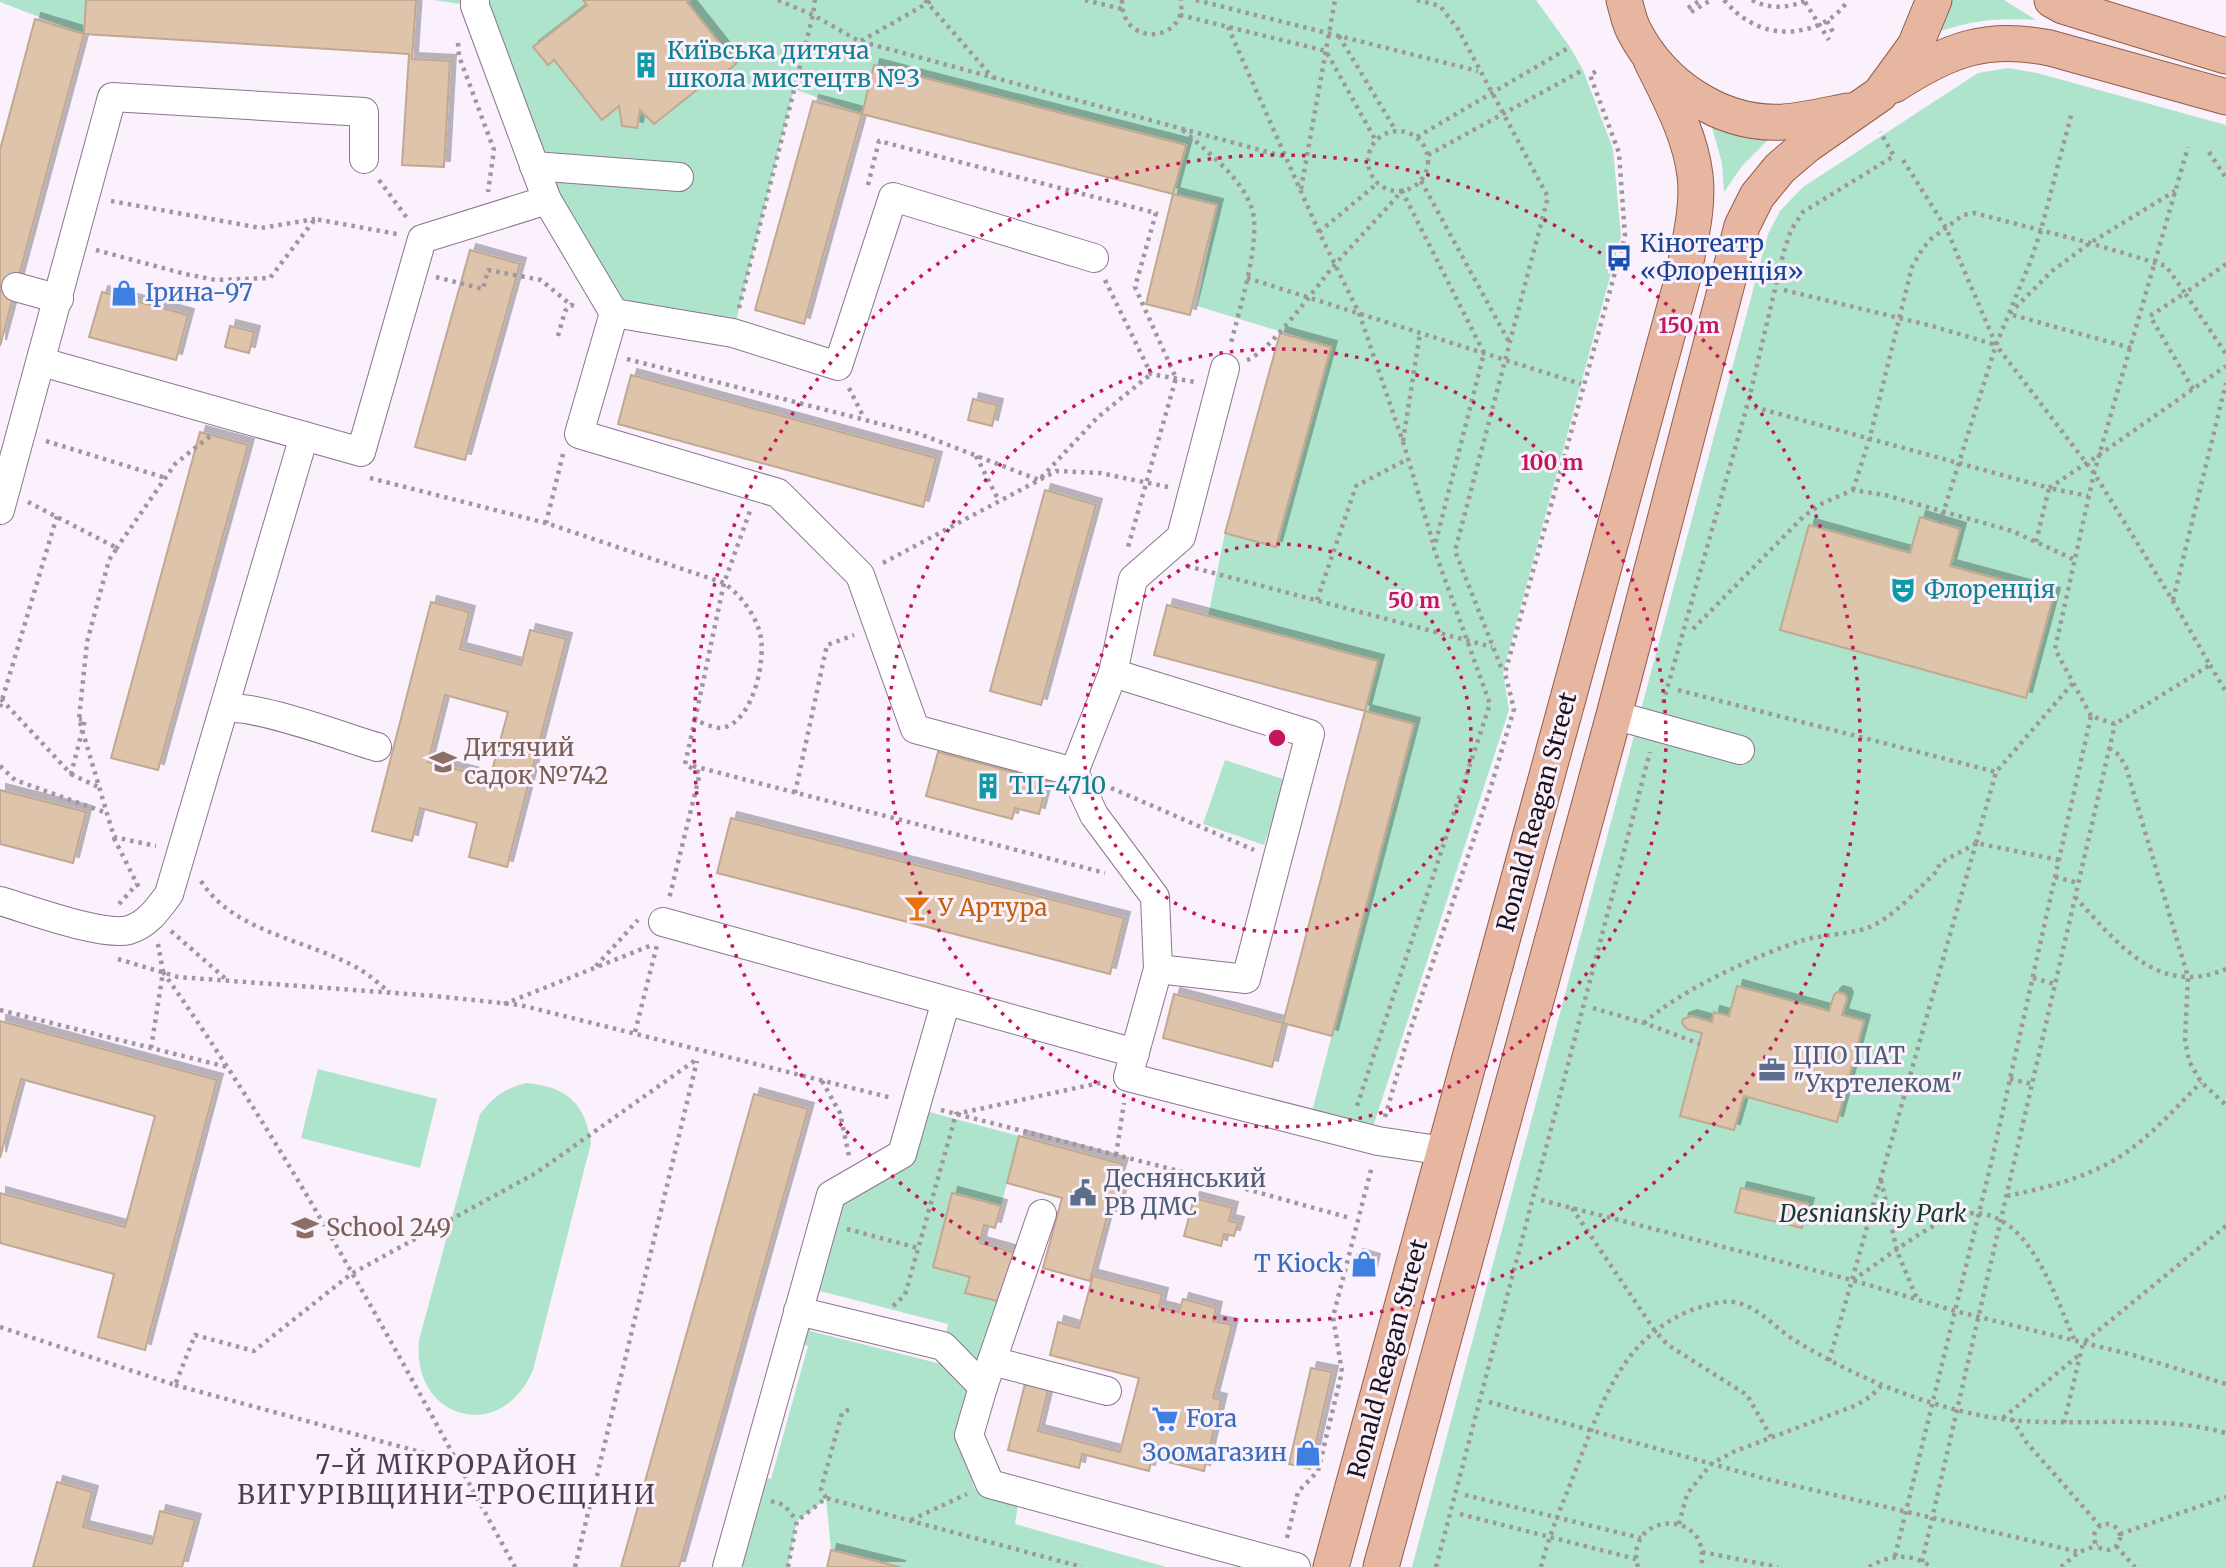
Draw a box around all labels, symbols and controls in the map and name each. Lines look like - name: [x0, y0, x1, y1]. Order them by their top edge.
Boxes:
- place label: Київська дитяча школа мистецтв №3: [667, 35, 920, 94]
- building icon: Київська дитяча школа мистецтв №3: [631, 50, 661, 80]
- place label: Кінотеатр «Флоренція»: [1640, 228, 1804, 287]
- bus stop icon: Кінотеатр «Флоренція»: [1604, 243, 1634, 273]
- place label: Ірина-97: [145, 277, 253, 308]
- shop icon: Ірина-97: [109, 278, 139, 308]
- text: 150 m: [1658, 312, 1720, 339]
- text: 100 m: [1521, 449, 1583, 476]
- place label: Флоренція: [1924, 574, 2055, 605]
- theatre icon: Флоренція: [1888, 575, 1918, 605]
- text: 50 m: [1388, 587, 1440, 614]
- street label: Ronald Reagan Street: [1490, 688, 1584, 935]
- centre of rings: [1265, 726, 1289, 750]
- place label: Дитячий садок №742: [464, 732, 609, 791]
- school or university icon: Дитячий садок №742: [428, 747, 458, 777]
- place label: ТП-4710: [1009, 770, 1106, 801]
- building icon: ТП-4710: [973, 771, 1003, 801]
- place label: У Артура: [937, 892, 1047, 923]
- bar icon: У Артура: [902, 893, 932, 923]
- place label: ЦПО ПАТ "Укртелеком": [1793, 1040, 1963, 1099]
- office icon: ЦПО ПАТ "Укртелеком": [1757, 1055, 1787, 1085]
- place label: Деснянський РВ ДМС: [1104, 1163, 1266, 1222]
- public building icon: Деснянський РВ ДМС: [1068, 1178, 1098, 1208]
- park label: Desnianskiy Park: [1778, 1198, 1967, 1229]
- place label: School 249: [326, 1212, 451, 1243]
- school or university icon: School 249: [290, 1213, 320, 1243]
- street label: Ronald Reagan Street: [1341, 1235, 1435, 1482]
- place label: T Kiock: [1254, 1248, 1344, 1279]
- shop icon: T Kiock: [1349, 1249, 1379, 1279]
- place label: Fora: [1186, 1403, 1237, 1434]
- supermarket icon: Fora: [1150, 1404, 1180, 1434]
- place label: Зоомагазин: [1142, 1437, 1287, 1468]
- shop icon: Зоомагазин: [1293, 1438, 1323, 1468]
- district label: 7-Й МІКРОРАЙОН ВИГУРІВЩИНИ-ТРОЄЩИНИ: [237, 1448, 657, 1511]

